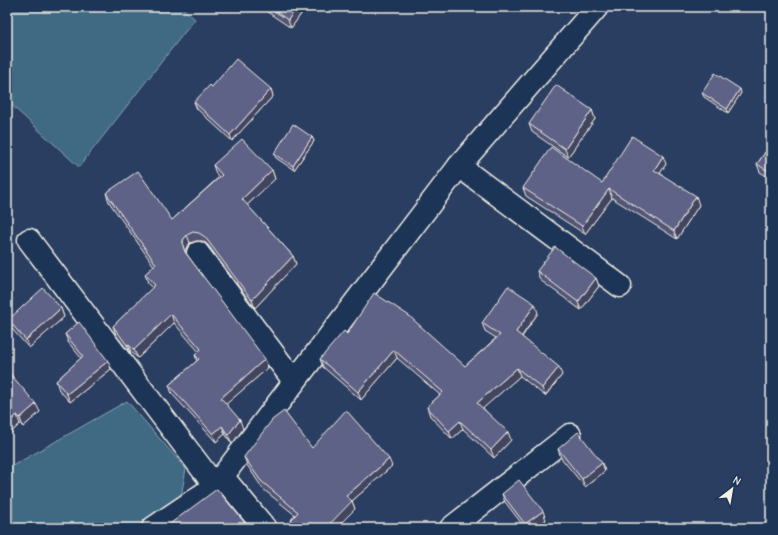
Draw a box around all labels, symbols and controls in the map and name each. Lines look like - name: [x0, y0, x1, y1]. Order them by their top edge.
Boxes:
- north arrow: [712, 469, 752, 509]
- text: N: [730, 473, 743, 488]

